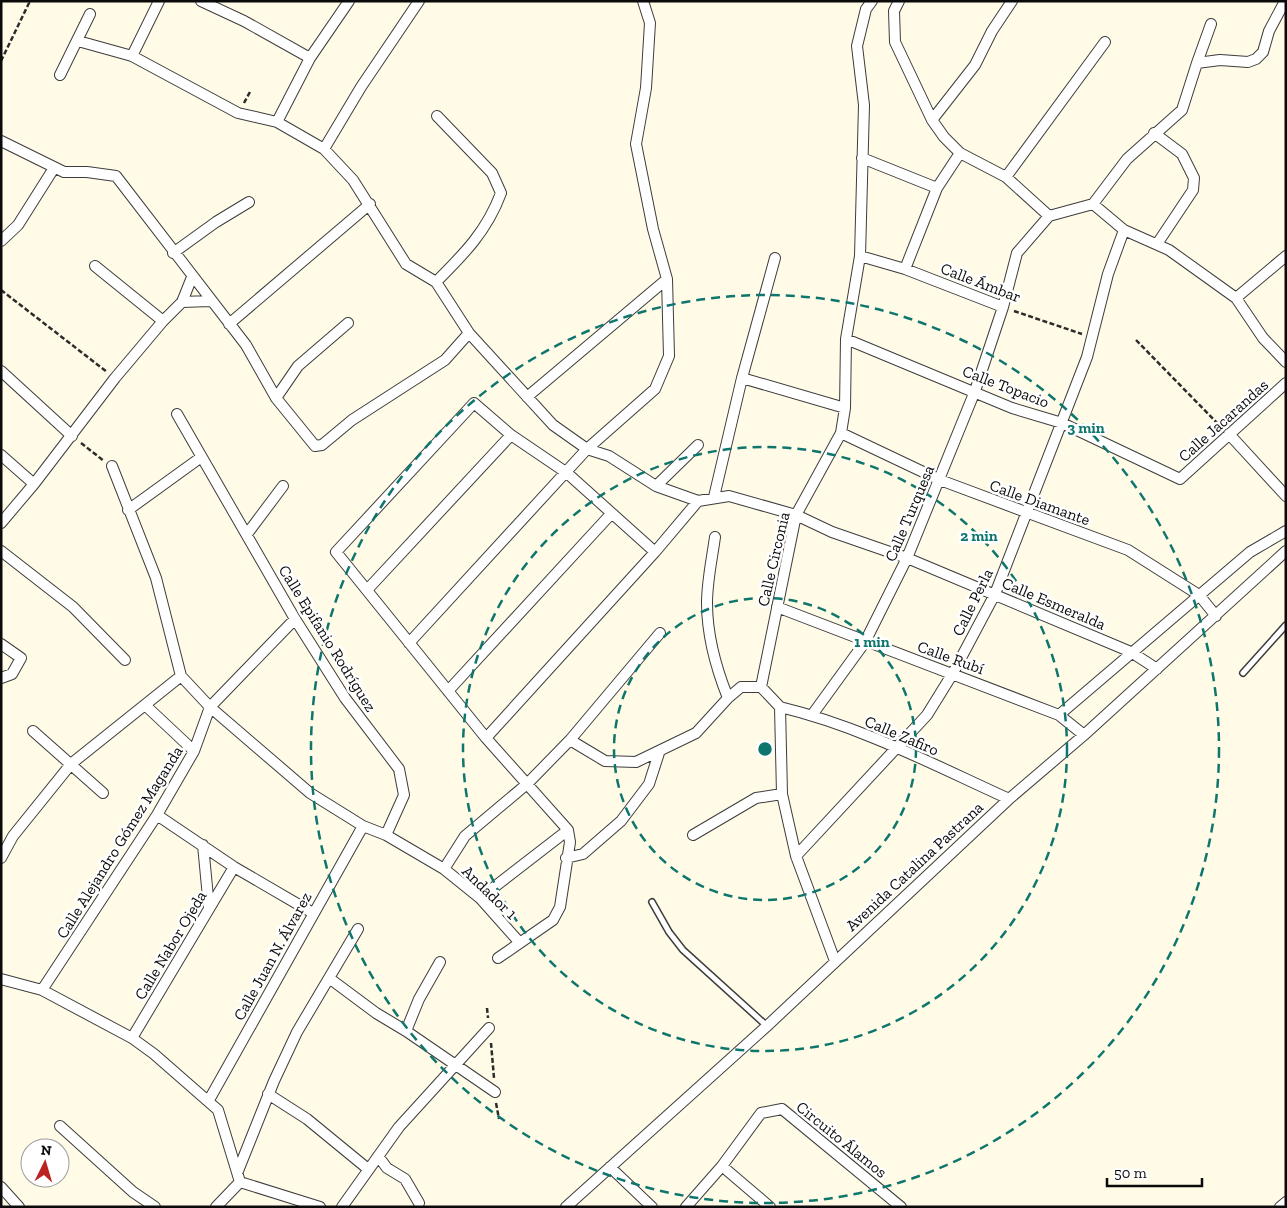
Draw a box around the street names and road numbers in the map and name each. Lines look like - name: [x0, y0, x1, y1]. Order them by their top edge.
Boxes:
- street label: Calle Ámbar: [938, 258, 1024, 307]
- street label: Calle Topacio: [960, 361, 1052, 412]
- street label: Calle Jacarandas: [1175, 375, 1272, 466]
- street label: Calle Turquesa: [881, 462, 938, 564]
- street label: Calle Diamante: [987, 476, 1093, 529]
- street label: Calle Circonia: [753, 510, 794, 608]
- street label: Calle Epifanio Rodríguez: [275, 561, 380, 715]
- street label: Calle Perla: [948, 565, 997, 639]
- street label: Calle Esmeralda: [999, 573, 1109, 634]
- street label: Calle Rubí: [915, 637, 987, 678]
- street label: Calle Zafiro: [862, 711, 942, 760]
- street label: Calle Alejandro Gómez Maganda: [52, 742, 187, 942]
- street label: Avenida Catalina Pastrana: [842, 798, 987, 935]
- street label: Andador 1: [458, 861, 521, 923]
- street label: Calle Nabor Ojeda: [130, 887, 211, 1003]
- street label: Calle Juan N. Álvarez: [229, 889, 316, 1024]
- street label: Circuito Álamos: [793, 1097, 891, 1182]

